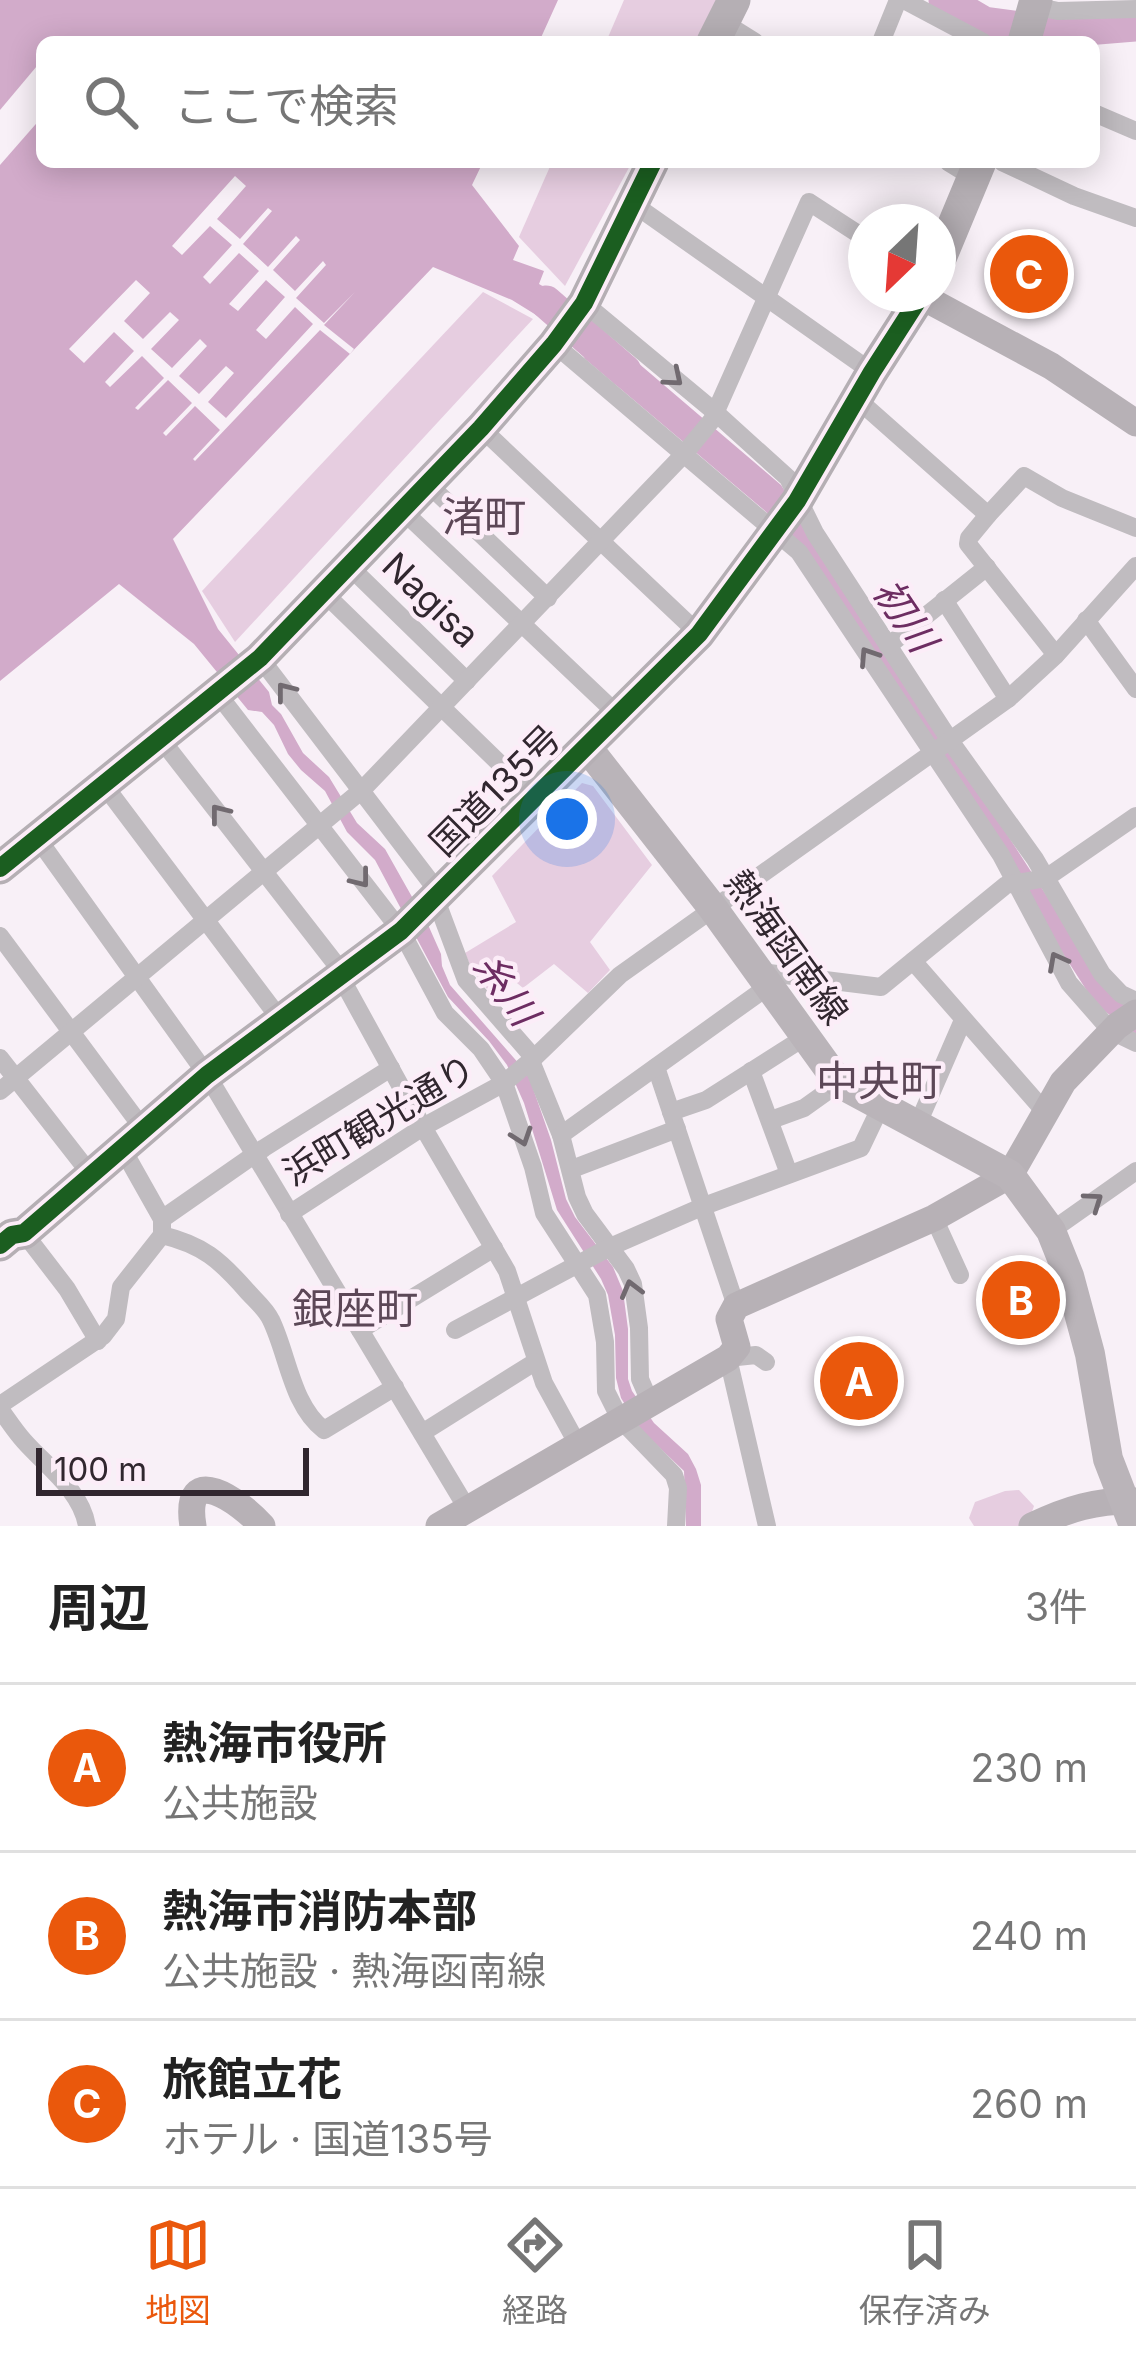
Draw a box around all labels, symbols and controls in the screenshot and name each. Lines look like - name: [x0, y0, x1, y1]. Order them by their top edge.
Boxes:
- search box: [36, 36, 1100, 168]
- icon: search: [78, 69, 144, 135]
- text: ここで検索: [174, 78, 399, 133]
- north arrow: [848, 204, 956, 312]
- pin: C: [990, 229, 1068, 319]
- one-way arrow: [660, 363, 682, 385]
- district label: 渚町: [442, 491, 526, 542]
- street label: Nagisa: [374, 543, 488, 657]
- water label: 初川: [864, 569, 949, 664]
- one-way arrow: [861, 647, 883, 669]
- one-way arrow: [278, 683, 299, 705]
- street label: 国道135号: [420, 715, 570, 865]
- your location: [537, 789, 597, 849]
- one-way arrow: [212, 805, 233, 827]
- street label: 熱海函南線: [716, 861, 858, 1033]
- one-way arrow: [347, 865, 368, 887]
- water label: 糸川: [464, 943, 551, 1037]
- one-way arrow: [1048, 952, 1071, 973]
- street label: 浜町観光通り: [275, 1046, 483, 1194]
- district label: 中央町: [816, 1055, 942, 1106]
- one-way arrow: [508, 1126, 533, 1147]
- one-way arrow: [1080, 1193, 1102, 1215]
- pin: B: [982, 1255, 1060, 1345]
- one-way arrow: [621, 1279, 646, 1300]
- district label: 銀座町: [292, 1283, 418, 1334]
- pin: A: [820, 1336, 898, 1426]
- scale bar: [36, 1442, 309, 1495]
- text: 100 m: [54, 1449, 147, 1489]
- text: 周辺: [48, 1577, 150, 1638]
- text: 3件: [1025, 1583, 1088, 1630]
- text: 熱海市役所: [162, 1715, 387, 1770]
- text: A: [72, 1744, 102, 1791]
- text: 230 m: [970, 1744, 1088, 1791]
- text: 公共施設: [162, 1779, 318, 1826]
- text: 熱海市消防本部: [162, 1883, 477, 1938]
- text: B: [74, 1912, 100, 1959]
- text: 240 m: [970, 1912, 1088, 1959]
- text: 公共施設 · 熱海函南線: [162, 1947, 546, 1994]
- text: 旅館立花: [162, 2051, 342, 2106]
- text: C: [73, 2080, 101, 2127]
- text: 260 m: [970, 2080, 1088, 2127]
- text: ホテル · 国道135号: [162, 2115, 493, 2162]
- tab: 地図: [145, 2212, 211, 2332]
- tab: 経路: [502, 2212, 568, 2332]
- tab: 保存済み: [859, 2212, 991, 2332]

